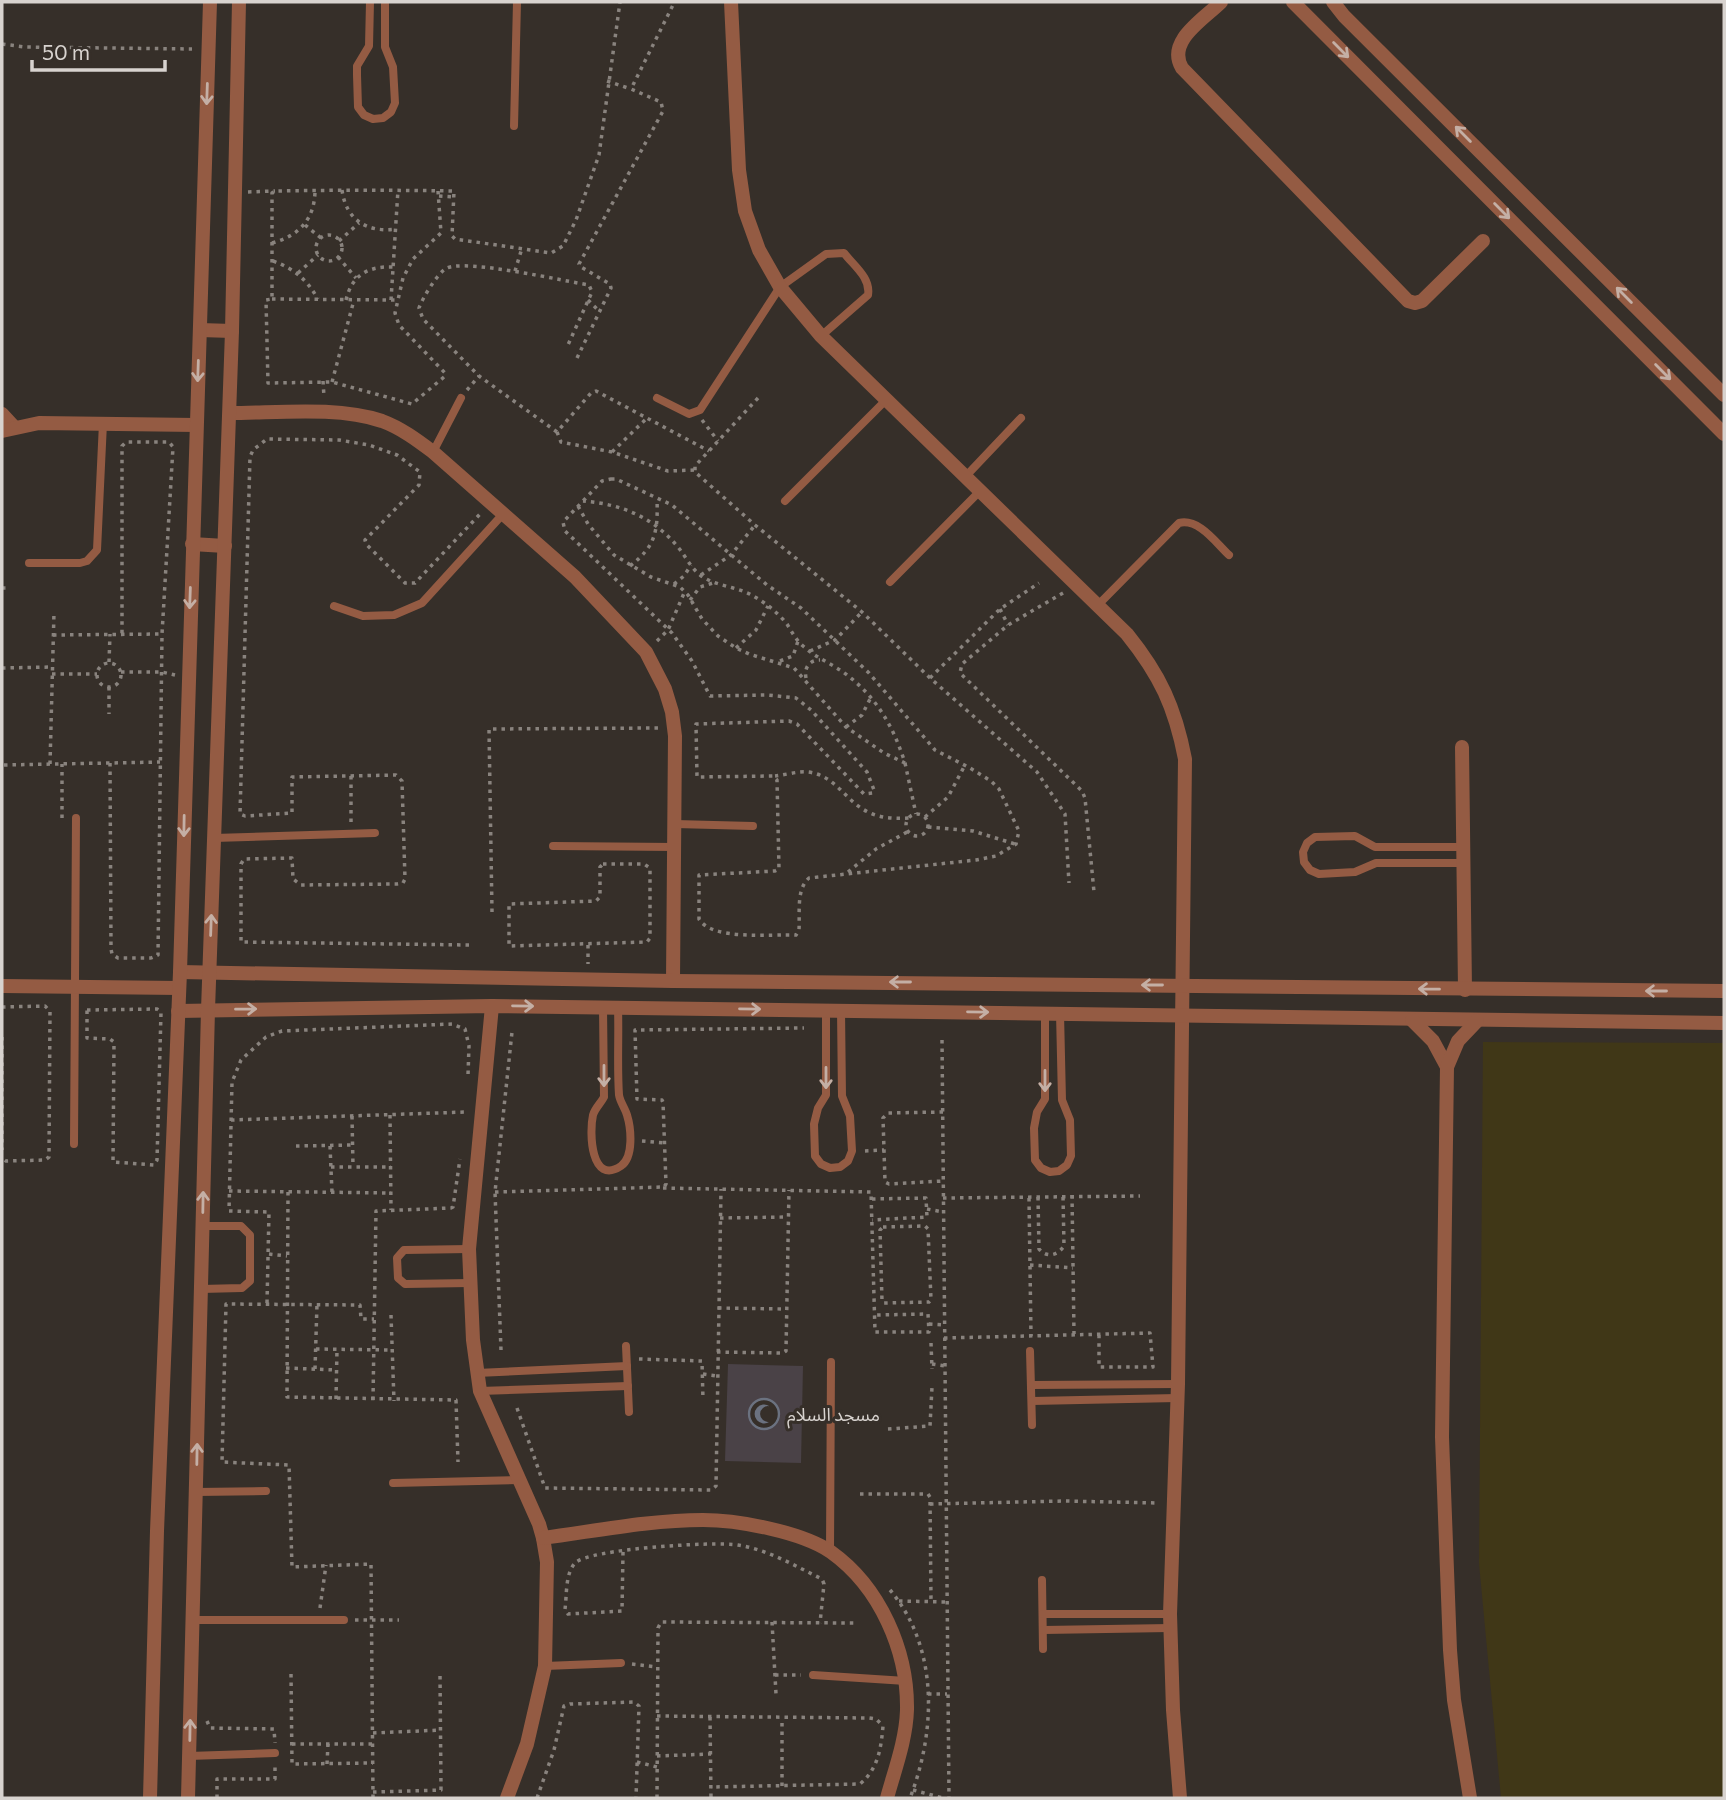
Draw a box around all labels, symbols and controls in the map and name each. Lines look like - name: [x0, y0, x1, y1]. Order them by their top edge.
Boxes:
- scale bar: [32, 28, 164, 72]
- text: 50 m: [42, 39, 90, 64]
- one-way arrow: [1332, 41, 1349, 58]
- one-way arrow: [200, 83, 214, 106]
- one-way arrow: [1455, 126, 1472, 143]
- one-way arrow: [1493, 202, 1510, 219]
- one-way arrow: [1616, 287, 1633, 304]
- one-way arrow: [191, 359, 204, 382]
- one-way arrow: [1654, 363, 1671, 380]
- one-way arrow: [184, 586, 197, 609]
- one-way arrow: [177, 814, 190, 837]
- one-way arrow: [204, 914, 218, 937]
- one-way arrow: [889, 976, 912, 989]
- one-way arrow: [1141, 978, 1164, 992]
- one-way arrow: [1417, 983, 1440, 996]
- one-way arrow: [1645, 984, 1668, 998]
- one-way arrow: [511, 1000, 534, 1013]
- one-way arrow: [235, 1002, 258, 1016]
- one-way arrow: [739, 1002, 762, 1016]
- one-way arrow: [966, 1005, 989, 1019]
- one-way arrow: [597, 1064, 611, 1087]
- one-way arrow: [819, 1067, 833, 1090]
- one-way arrow: [1038, 1070, 1052, 1093]
- one-way arrow: [196, 1190, 210, 1213]
- mosque icon: مسجد السلام: [747, 1397, 781, 1431]
- place label: مسجد السلام: [787, 1403, 880, 1429]
- one-way arrow: [190, 1442, 203, 1465]
- one-way arrow: [183, 1719, 196, 1742]

